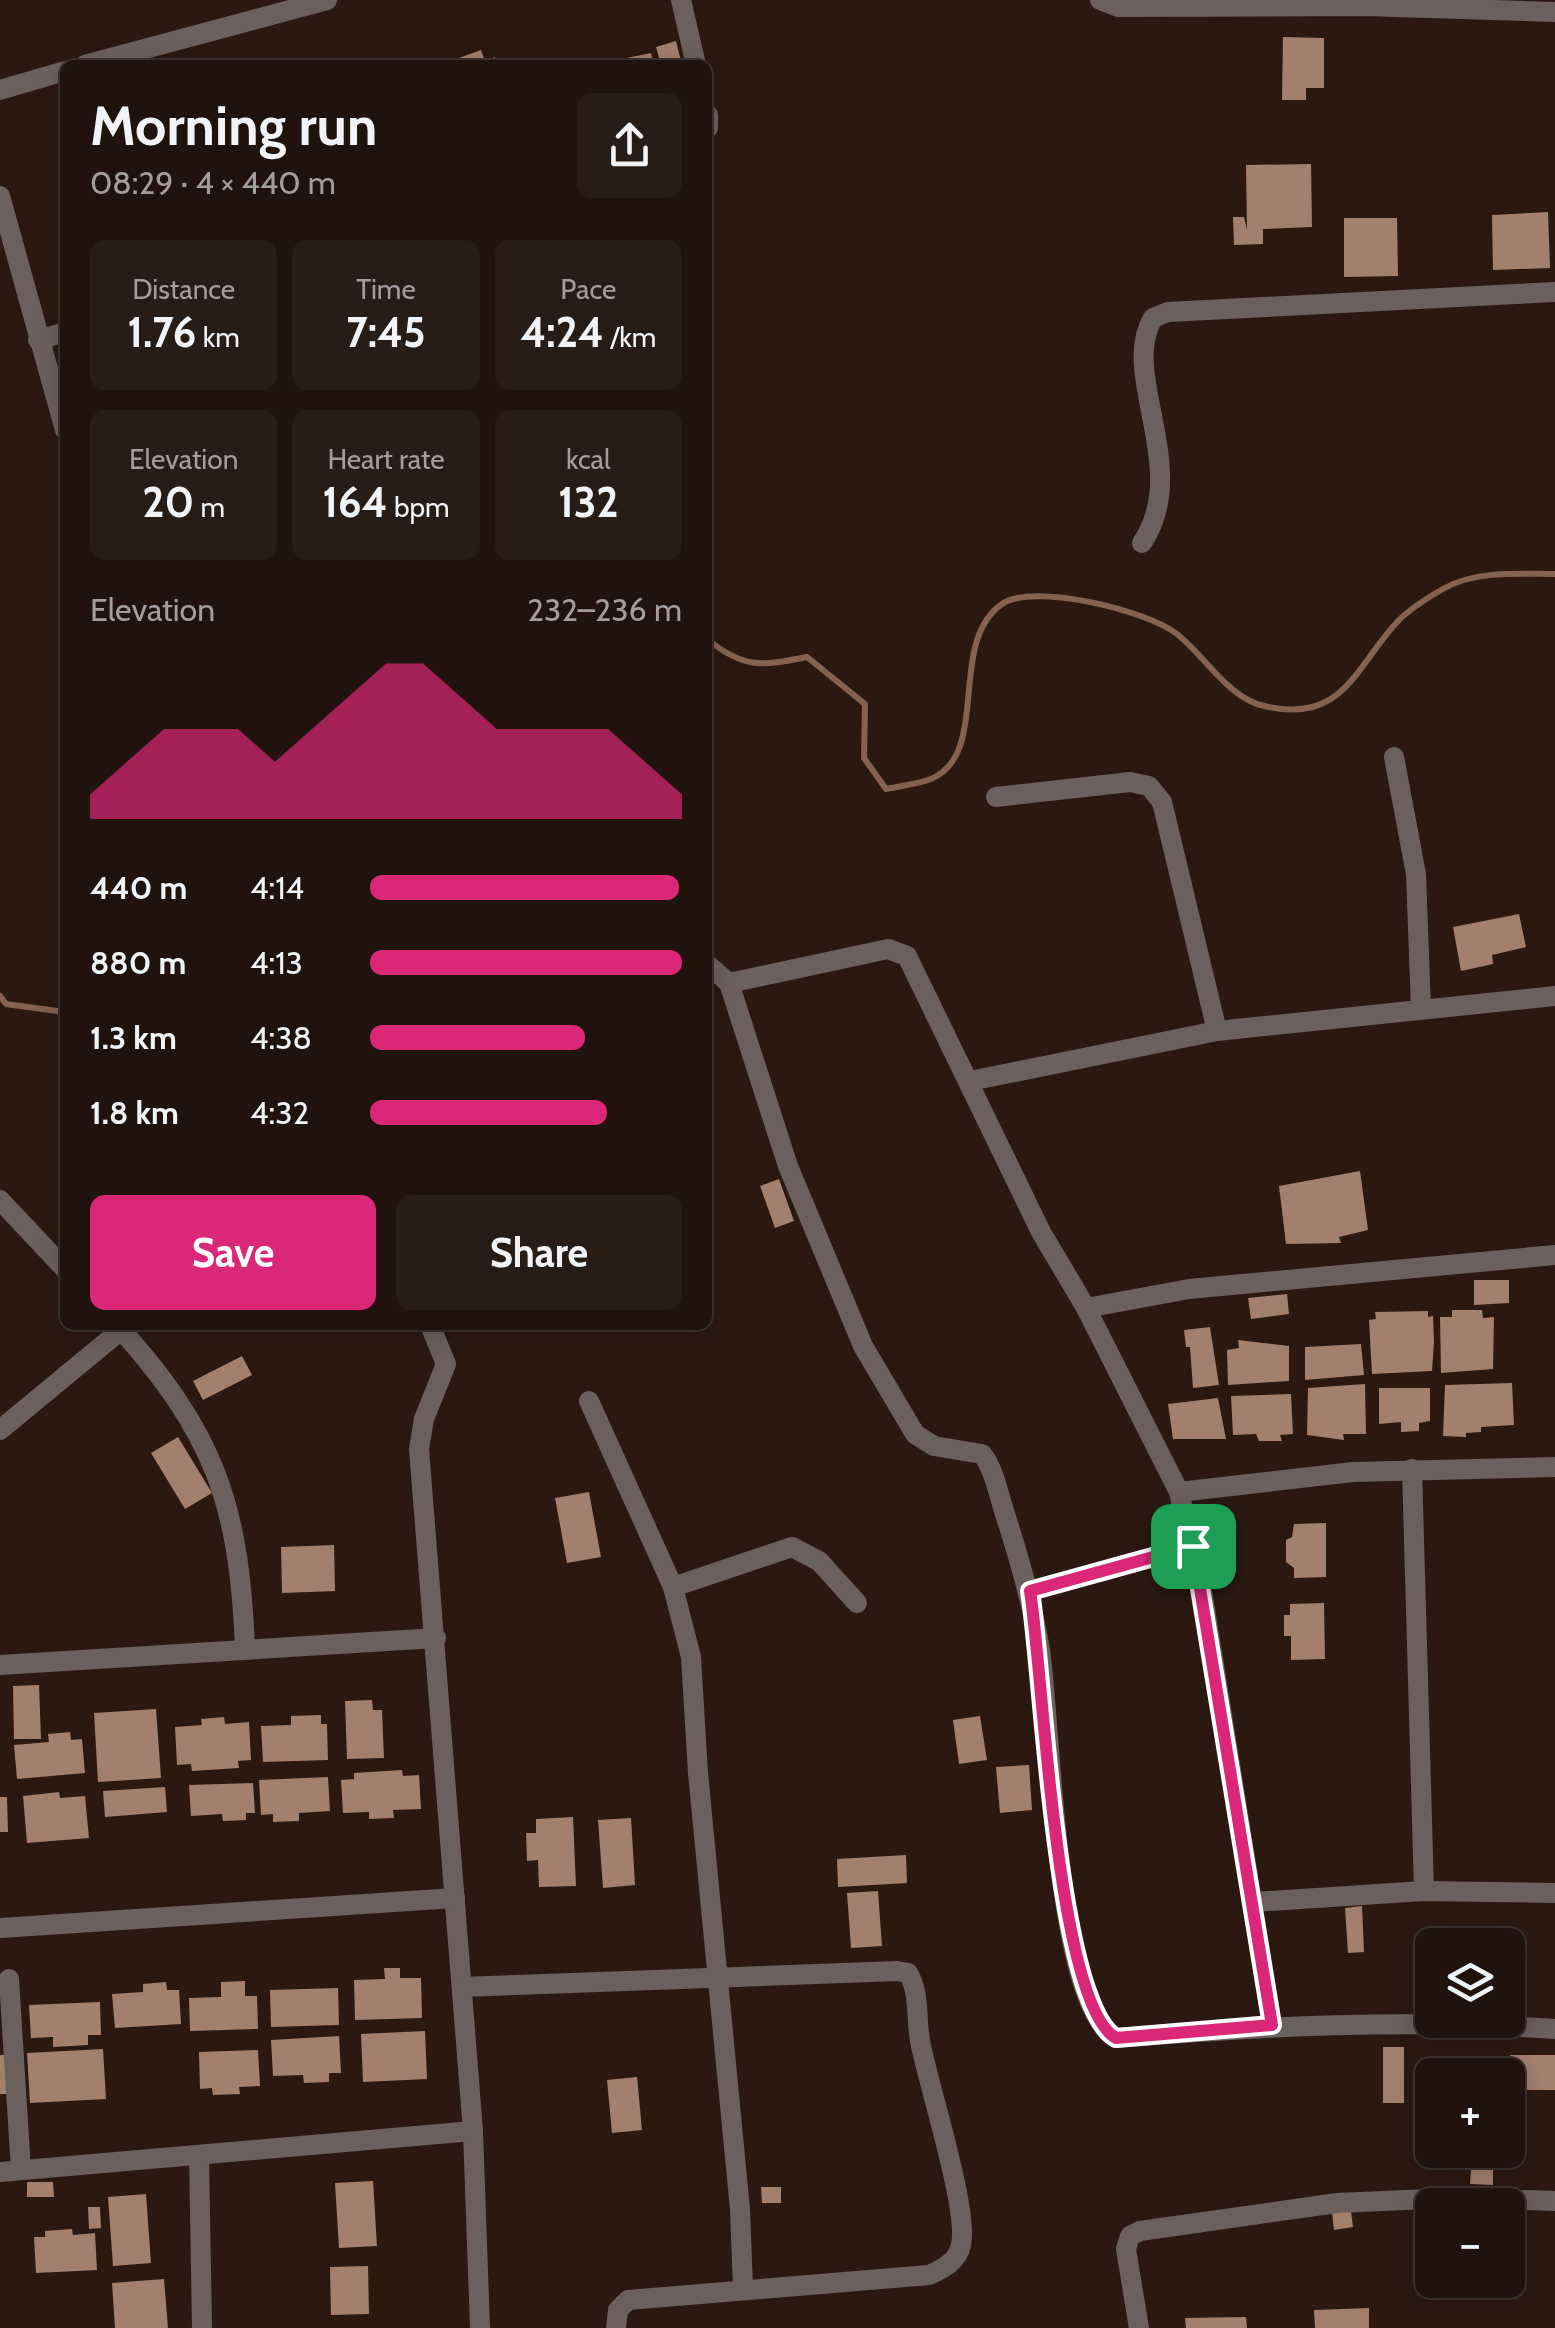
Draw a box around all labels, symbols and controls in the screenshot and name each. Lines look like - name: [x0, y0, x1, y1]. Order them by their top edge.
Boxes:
- text: Morning run: [90, 92, 377, 159]
- button: share: [577, 93, 682, 198]
- text: 08:29 · 4 × 440 m: [90, 163, 336, 202]
- text: Distance: [132, 272, 235, 306]
- text: Time: [356, 272, 416, 306]
- text: Pace: [560, 272, 616, 306]
- text: 1.76: [128, 306, 196, 358]
- text: 7:45: [346, 306, 426, 358]
- text: 4:24: [520, 306, 604, 358]
- text: km: [196, 320, 240, 354]
- text: /km: [604, 320, 656, 354]
- text: Elevation: [129, 442, 238, 476]
- text: Heart rate: [327, 442, 445, 476]
- text: kcal: [566, 442, 611, 476]
- text: 20: [142, 476, 194, 528]
- text: 164: [322, 476, 388, 528]
- text: 132: [558, 476, 619, 528]
- text: m: [194, 490, 225, 524]
- text: bpm: [388, 490, 450, 524]
- text: Elevation: [90, 590, 215, 629]
- text: 232–236 m: [527, 590, 682, 629]
- text: 440 m: [90, 868, 187, 907]
- text: 4:14: [250, 868, 304, 907]
- text: 880 m: [90, 943, 186, 982]
- text: 4:13: [250, 943, 303, 982]
- text: 1.3 km: [90, 1018, 177, 1057]
- text: 4:38: [250, 1018, 312, 1057]
- text: 1.8 km: [90, 1093, 179, 1132]
- text: 4:32: [250, 1093, 309, 1132]
- button: Save: [90, 1195, 376, 1310]
- button: Share: [396, 1195, 682, 1310]
- pin: [1151, 1504, 1236, 1589]
- icon: arrive: [1166, 1519, 1221, 1574]
- map controls: [1415, 1928, 1525, 2298]
- button: layers: [1415, 1928, 1525, 2038]
- button: +: [1415, 2058, 1525, 2168]
- button: −: [1415, 2188, 1525, 2298]

